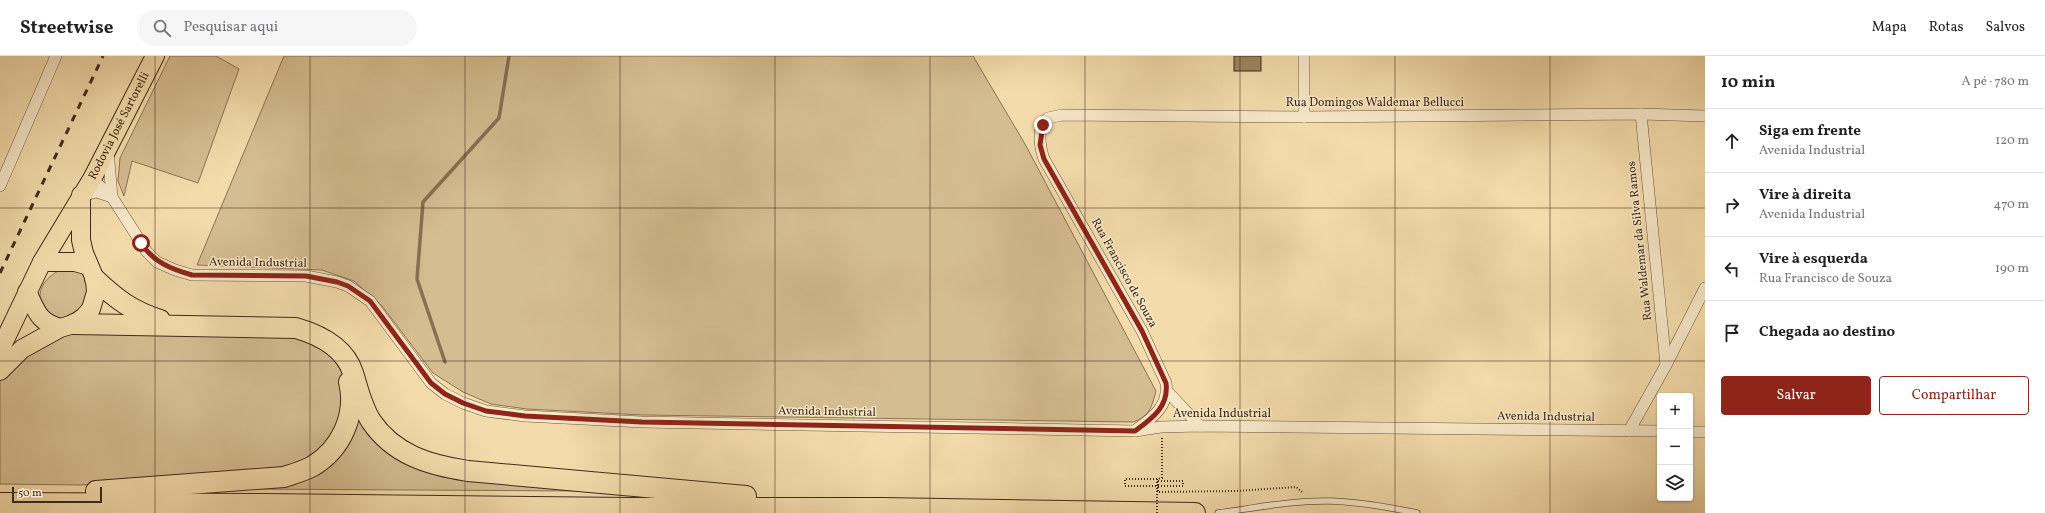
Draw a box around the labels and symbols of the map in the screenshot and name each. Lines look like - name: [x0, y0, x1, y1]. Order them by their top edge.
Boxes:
- street label: Rodovia José Sartorelli: [85, 69, 154, 183]
- street label: Rua Domingos Waldemar Bellucci: [1286, 95, 1465, 111]
- route end: [1034, 116, 1052, 134]
- street label: Rua Waldemar da Silva Ramos: [1624, 160, 1656, 322]
- street label: Rua Francisco de Souza: [1087, 215, 1161, 331]
- route start: [132, 234, 150, 252]
- street label: Avenida Industrial: [209, 254, 308, 272]
- street label: Avenida Industrial: [778, 403, 877, 421]
- street label: Avenida Industrial: [1173, 406, 1271, 422]
- street label: Avenida Industrial: [1497, 408, 1596, 426]
- scale bar: [12, 485, 102, 504]

